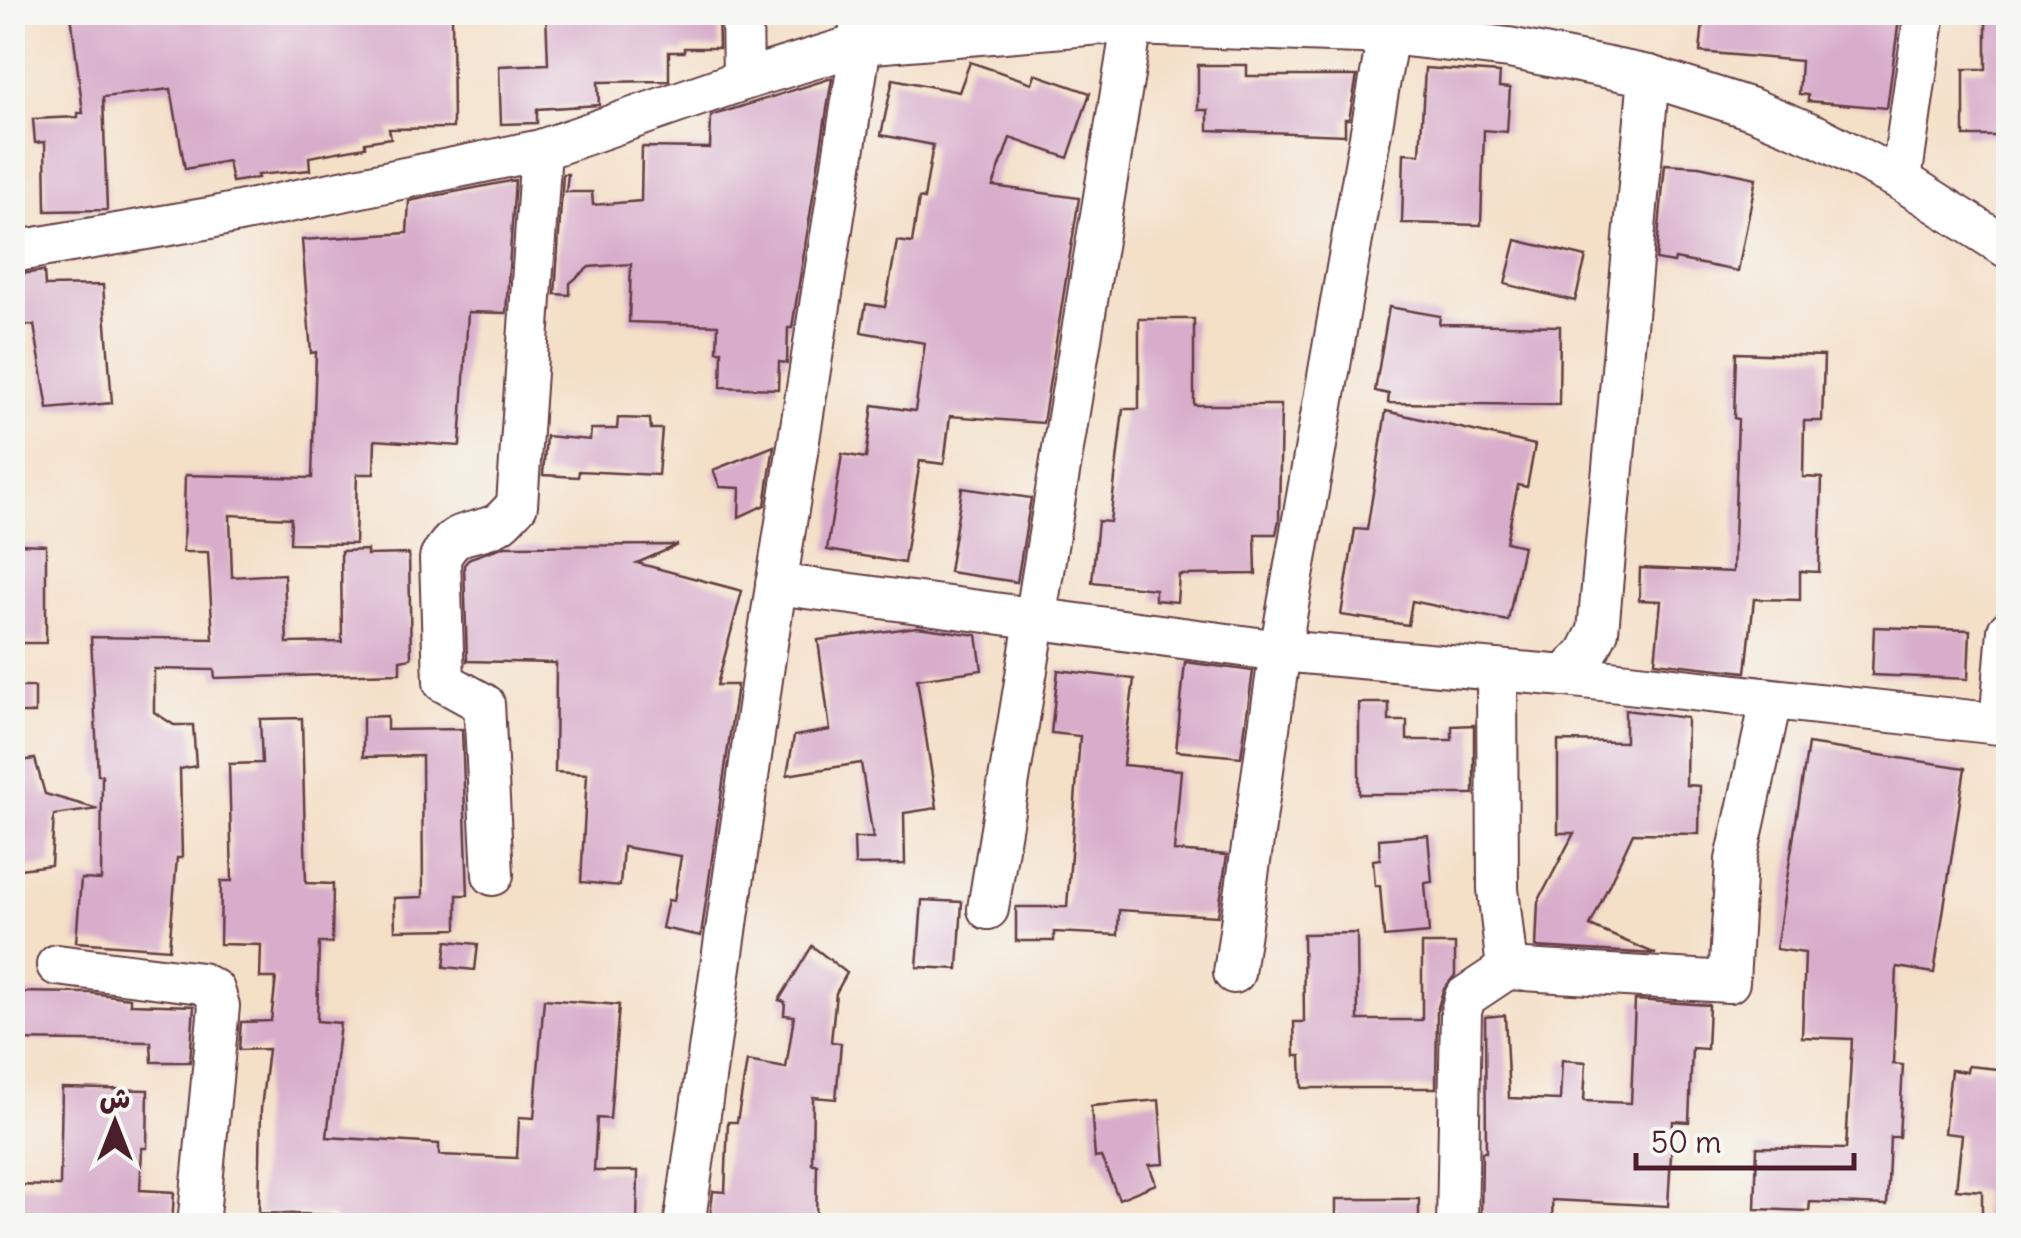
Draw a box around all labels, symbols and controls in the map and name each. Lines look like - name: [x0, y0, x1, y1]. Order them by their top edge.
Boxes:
- north arrow: [65, 1073, 165, 1173]
- text: ش: [100, 1080, 130, 1116]
- scale bar: [1636, 1108, 1854, 1170]
- text: 50 m: [1651, 1123, 1721, 1161]

